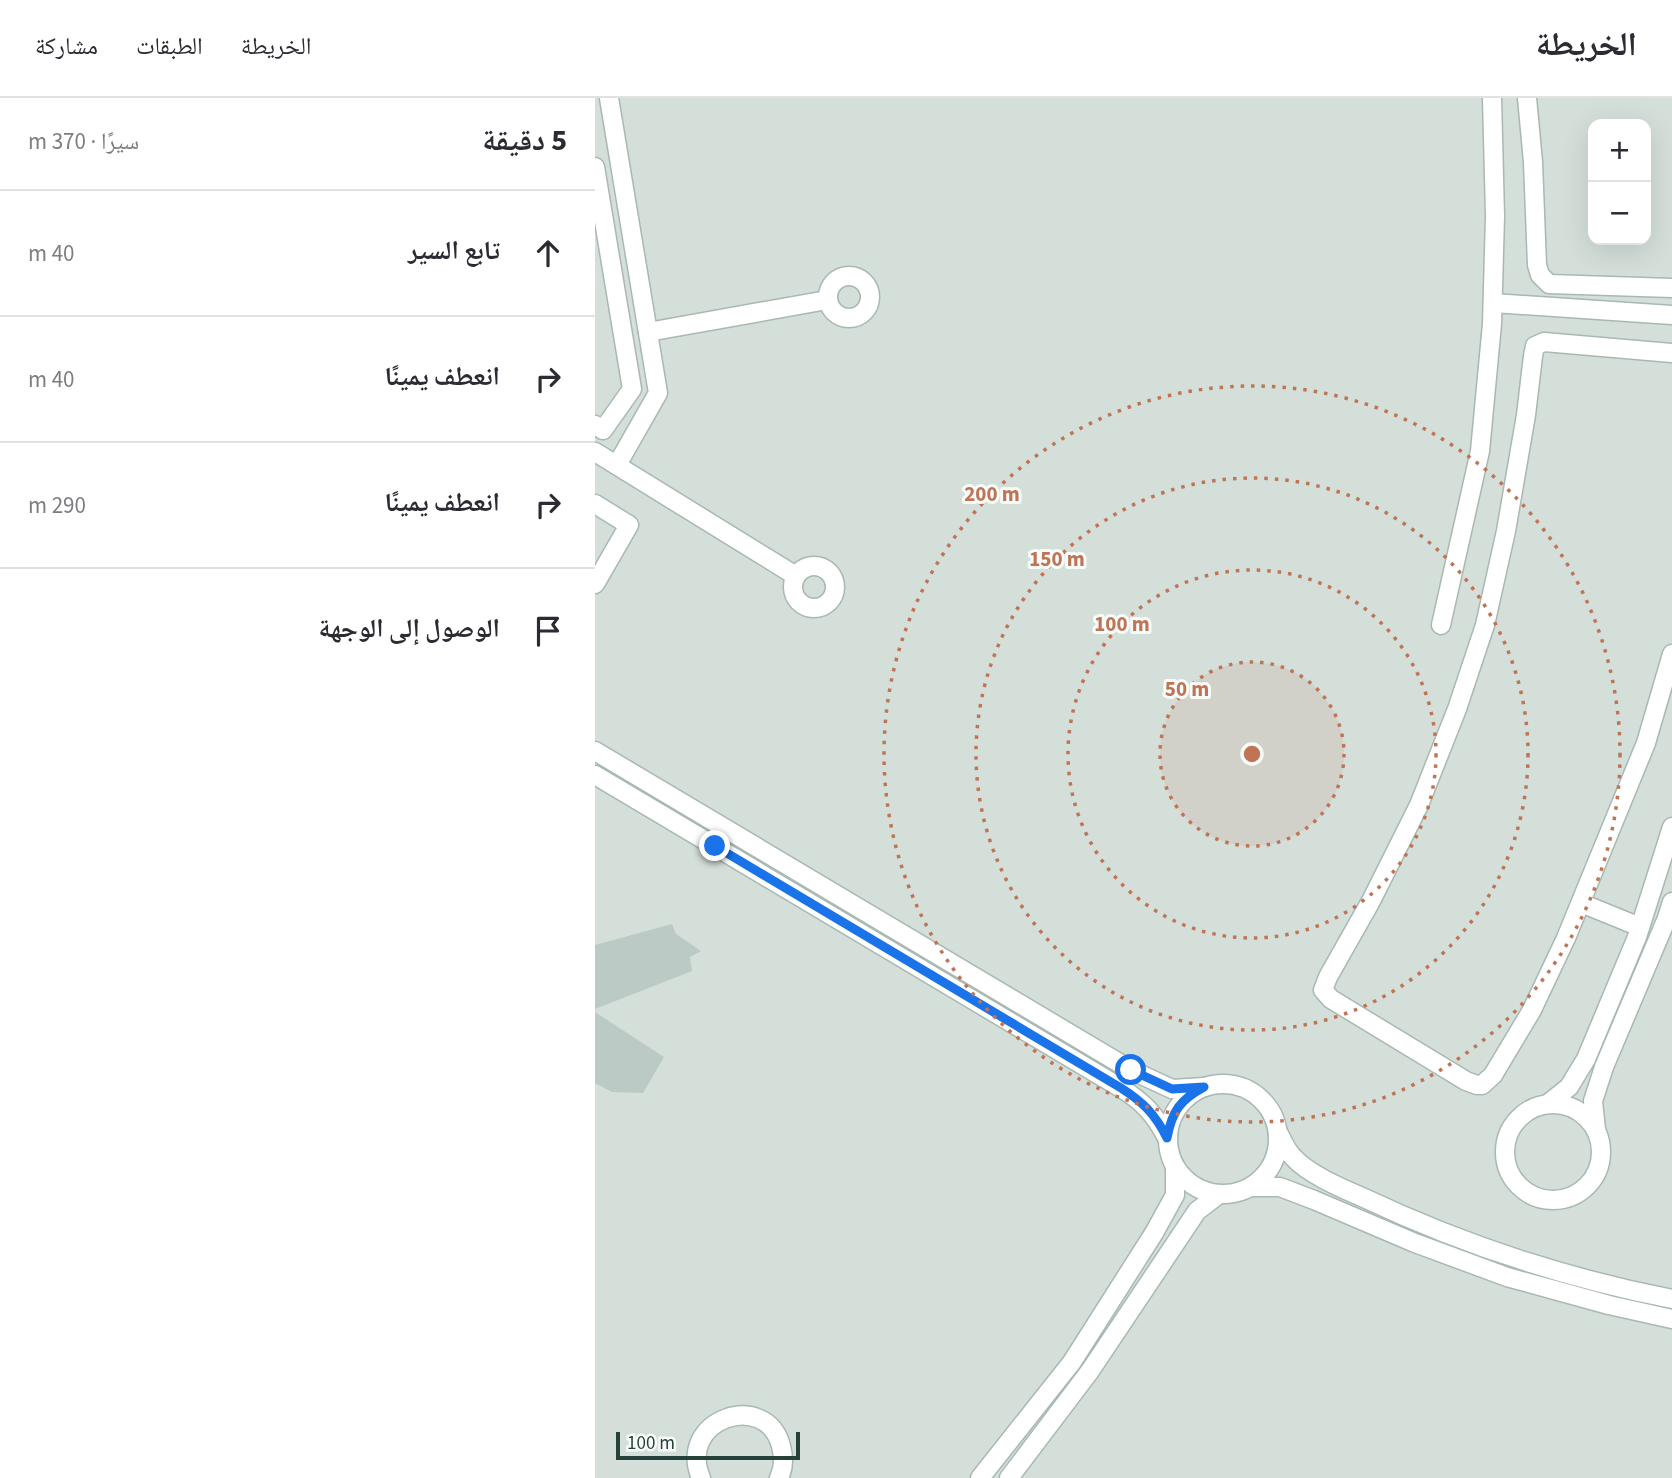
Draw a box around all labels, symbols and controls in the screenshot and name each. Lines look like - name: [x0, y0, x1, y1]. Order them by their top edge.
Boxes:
- text: الخريطة: [1536, 21, 1637, 68]
- text: مشاركة: [35, 29, 98, 64]
- text: الطبقات: [136, 29, 203, 64]
- text: الخريطة: [241, 29, 311, 64]
- text: 5 دقيقة: [482, 119, 567, 162]
- map controls: [1588, 119, 1651, 245]
- button: +: [1588, 119, 1651, 182]
- text: سيرًا · 370 m: [28, 125, 139, 158]
- button: −: [1588, 182, 1651, 245]
- text: تابع السير: [408, 232, 500, 269]
- icon: ahead: [529, 234, 567, 272]
- text: 40 m: [28, 237, 75, 270]
- text: انعطف يمينًا: [385, 358, 500, 395]
- icon: right: [529, 360, 567, 398]
- text: 40 m: [28, 363, 75, 396]
- text: 200 m: [964, 479, 1020, 509]
- text: انعطف يمينًا: [385, 484, 500, 521]
- icon: right: [529, 486, 567, 524]
- text: 290 m: [28, 489, 86, 522]
- text: 150 m: [1029, 544, 1085, 574]
- text: 100 m: [1094, 609, 1150, 639]
- text: الوصول إلى الوجهة: [319, 610, 500, 647]
- icon: arrive: [529, 612, 567, 650]
- text: 50 m: [1165, 674, 1209, 704]
- centre of rings: [1240, 742, 1264, 766]
- route end: [699, 830, 730, 861]
- route start: [1115, 1054, 1146, 1085]
- scale bar: [616, 1429, 800, 1461]
- text: 100 m: [627, 1430, 675, 1457]

